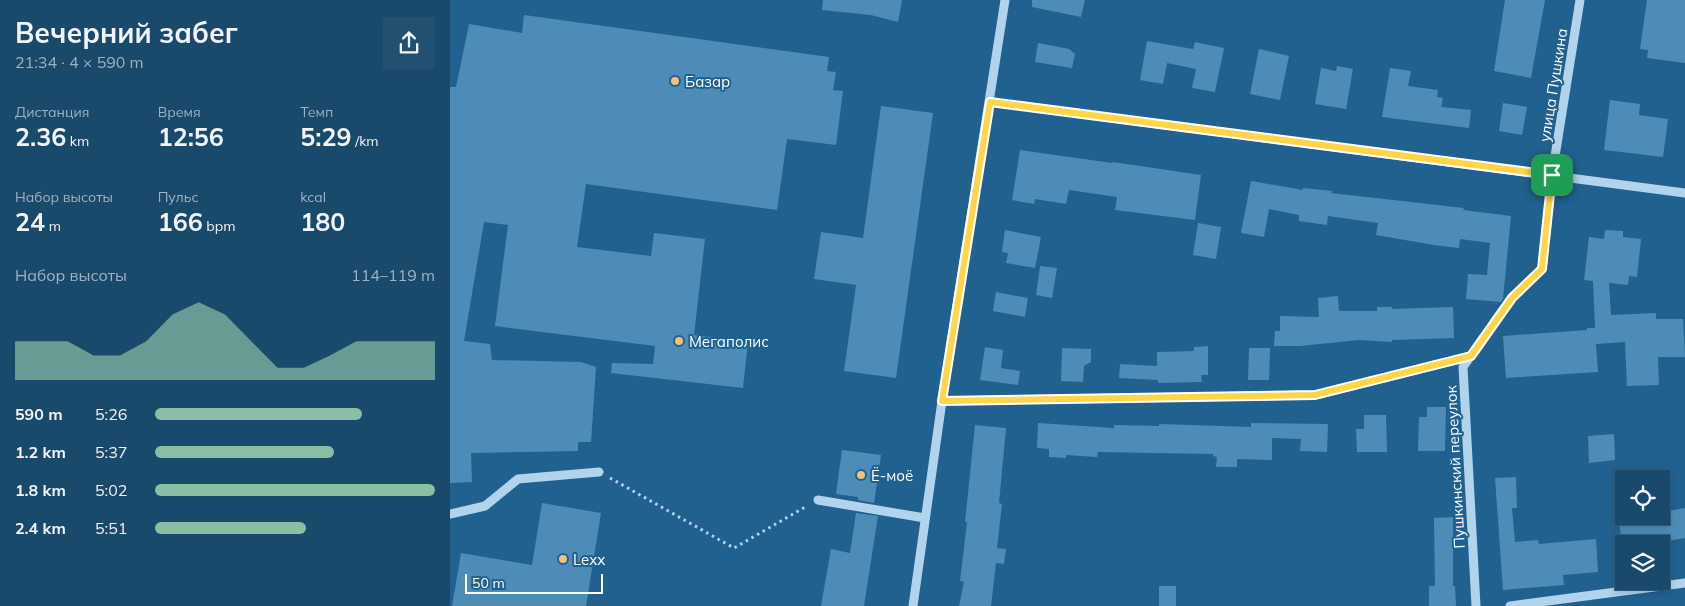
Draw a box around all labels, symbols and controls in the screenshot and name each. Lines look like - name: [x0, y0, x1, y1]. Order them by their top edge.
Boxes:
- text: Вечерний забег: [15, 15, 238, 50]
- button: share: [383, 17, 435, 69]
- street label: улица Пушкина: [1535, 27, 1571, 143]
- text: 21:34 · 4 × 590 m: [15, 52, 144, 72]
- place label: Базар: [685, 72, 730, 91]
- marker: Базар: [669, 75, 681, 87]
- text: Дистанция: [15, 103, 89, 121]
- text: Время: [158, 103, 201, 121]
- text: Темп: [300, 103, 333, 121]
- text: 2.36: [15, 121, 66, 152]
- text: 12:56: [158, 121, 224, 152]
- text: 5:29: [300, 121, 352, 152]
- text: km: [66, 132, 89, 150]
- text: /km: [352, 132, 379, 150]
- pin: [1531, 154, 1573, 196]
- icon: arrive: [1538, 161, 1566, 189]
- text: Набор высоты: [15, 188, 113, 206]
- text: Пульс: [158, 188, 199, 206]
- text: kcal: [300, 188, 326, 206]
- text: 24: [15, 206, 45, 237]
- text: 166: [158, 206, 203, 237]
- text: 180: [300, 206, 345, 237]
- text: m: [45, 217, 61, 235]
- text: bpm: [203, 217, 235, 235]
- text: Набор высоты: [15, 265, 127, 285]
- text: 114–119 m: [351, 265, 435, 285]
- place label: Мегаполис: [689, 332, 769, 351]
- marker: Мегаполис: [673, 335, 685, 347]
- street label: Пушкинский переулок: [1441, 384, 1469, 549]
- text: 590 m: [15, 404, 63, 424]
- text: 5:26: [95, 404, 127, 424]
- text: 1.2 km: [15, 442, 66, 462]
- text: 5:37: [95, 442, 127, 462]
- place label: Ё-моё: [871, 466, 913, 485]
- marker: Ё-моё: [855, 469, 867, 481]
- map controls: [1615, 470, 1670, 590]
- button: locate: [1615, 470, 1670, 525]
- text: 1.8 km: [15, 480, 66, 500]
- text: 5:02: [95, 480, 127, 500]
- text: 2.4 km: [15, 518, 66, 538]
- text: 5:51: [95, 518, 127, 538]
- button: layers: [1615, 535, 1670, 590]
- place label: Lexx: [573, 550, 605, 569]
- marker: Lexx: [557, 553, 569, 565]
- scale bar: [465, 571, 602, 594]
- text: 50 m: [472, 574, 505, 592]

